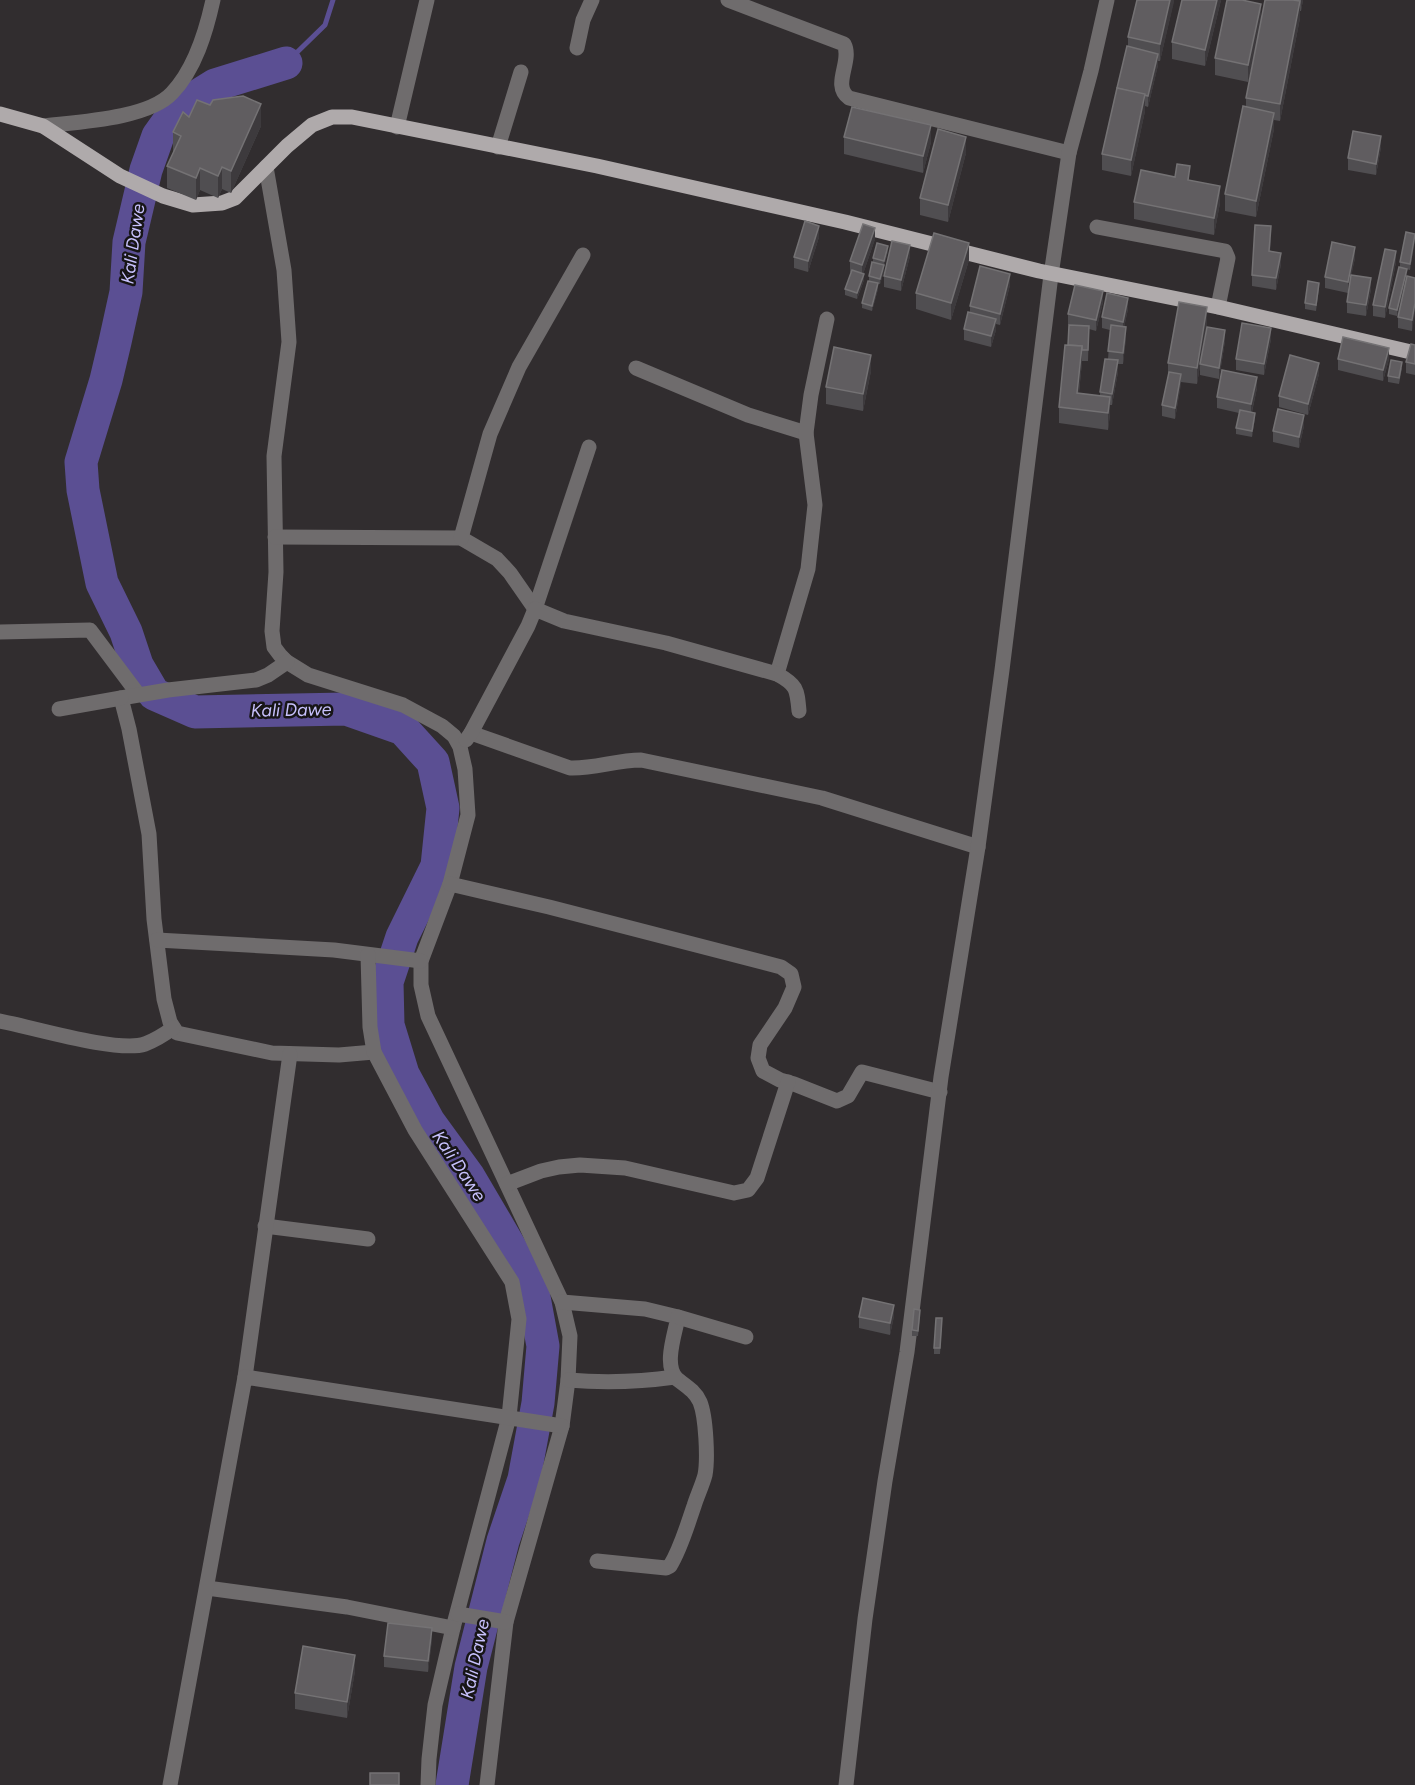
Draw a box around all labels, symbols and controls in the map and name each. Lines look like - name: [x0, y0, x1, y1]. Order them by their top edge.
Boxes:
- water label: Kali Dawe: [116, 202, 150, 286]
- water label: Kali Dawe: [250, 698, 332, 722]
- water label: Kali Dawe: [427, 1126, 491, 1206]
- water label: Kali Dawe: [456, 1617, 494, 1701]

